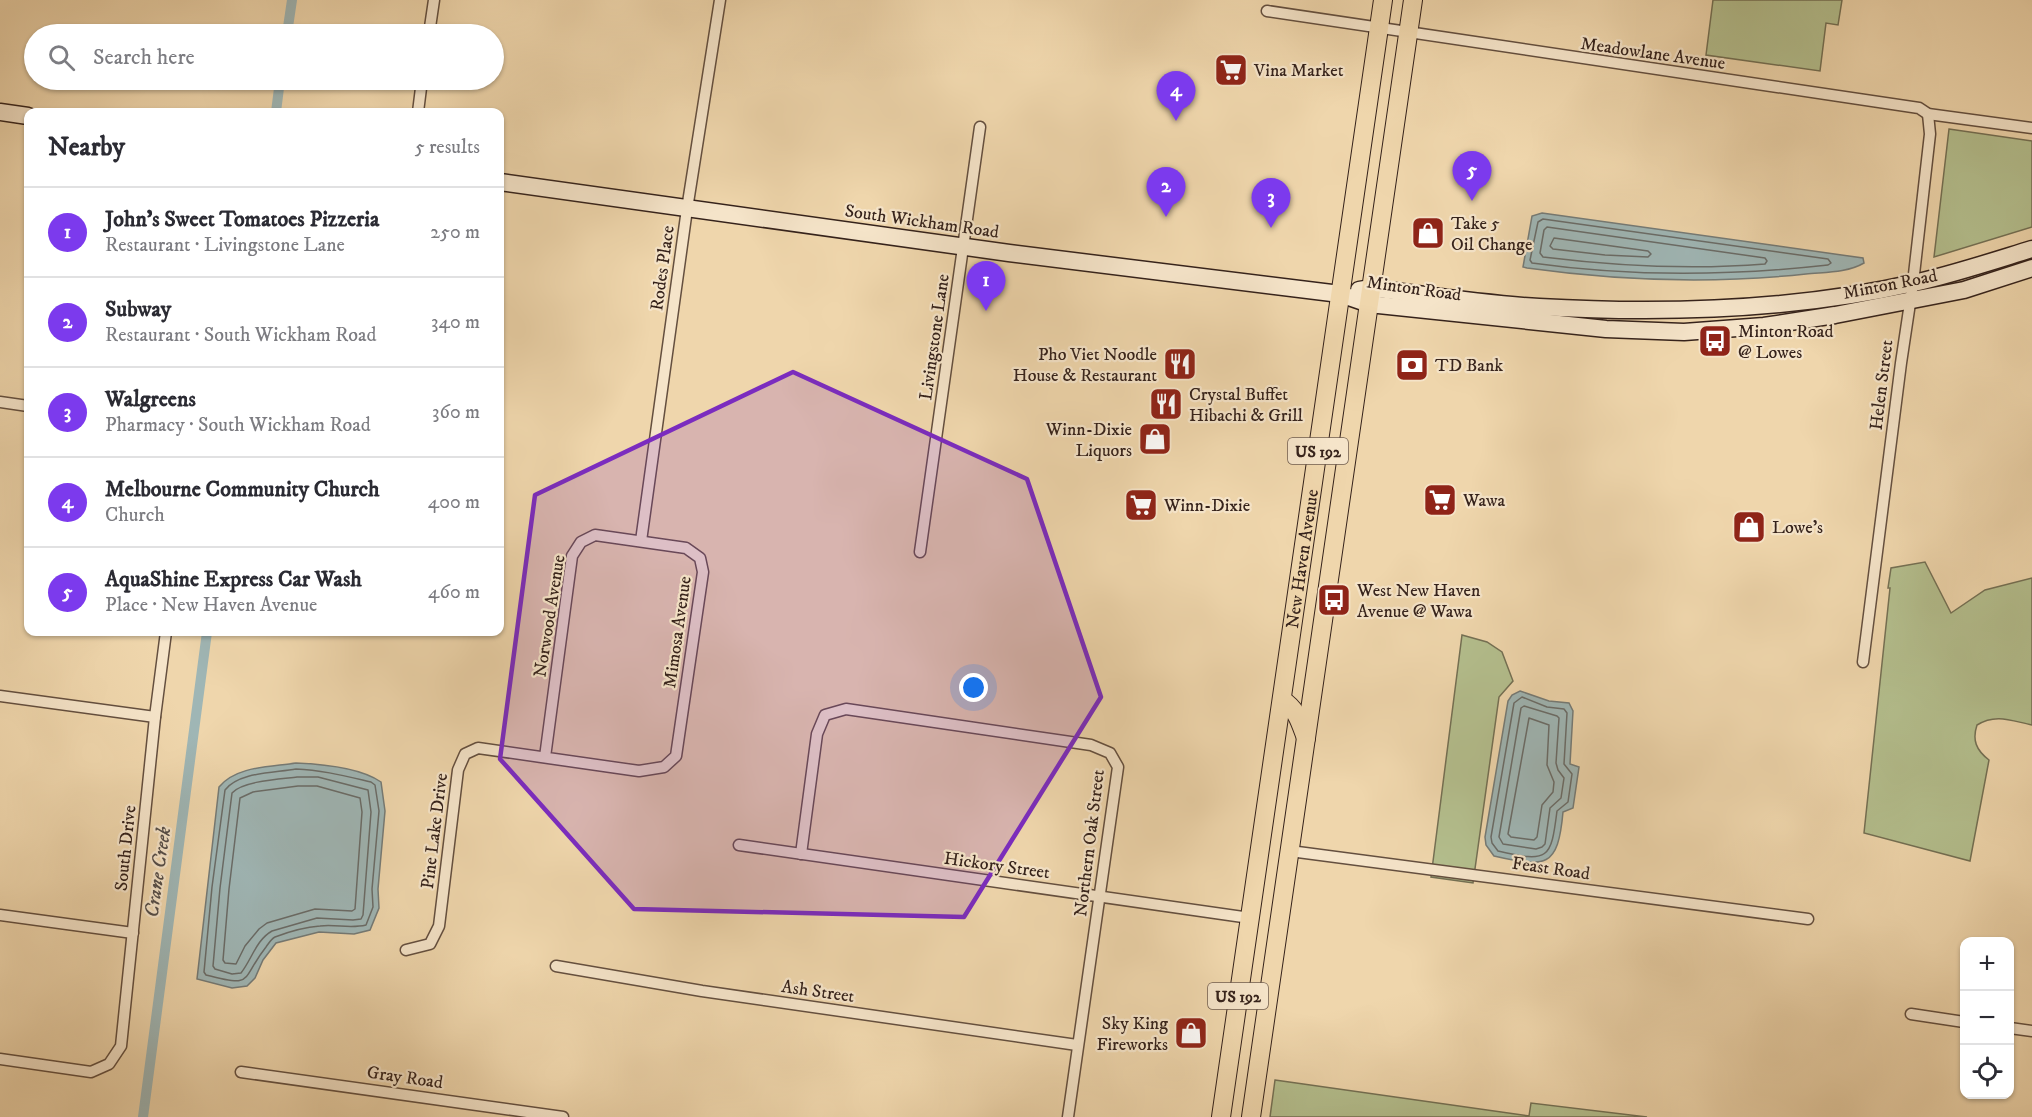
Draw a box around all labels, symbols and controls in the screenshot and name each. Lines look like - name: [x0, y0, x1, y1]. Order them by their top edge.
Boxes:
- search box: [24, 24, 504, 90]
- street label: Meadowlane Avenue: [1579, 33, 1727, 75]
- icon: search: [45, 41, 78, 74]
- text: Search here: [93, 44, 195, 71]
- supermarket icon: Vina Market: [1213, 52, 1249, 88]
- place label: Vina Market: [1253, 60, 1344, 82]
- pin: 4: [1156, 72, 1196, 121]
- text: Nearby: [48, 131, 125, 164]
- text: 5 results: [415, 135, 480, 160]
- pin: 5: [1452, 152, 1492, 201]
- pin: 2: [1146, 168, 1186, 217]
- pin: 3: [1252, 178, 1290, 228]
- street label: South Wickham Road: [843, 200, 1000, 244]
- text: John's Sweet Tomatoes Pizzeria: [105, 206, 379, 233]
- place label: Take 5 Oil Change: [1451, 213, 1532, 256]
- shop icon: Take 5 Oil Change: [1410, 215, 1446, 251]
- text: 1: [64, 220, 71, 245]
- text: 250 m: [430, 220, 480, 245]
- street label: Rodes Place: [646, 224, 680, 312]
- text: Restaurant · Livingstone Lane: [105, 233, 345, 258]
- pin: 1: [966, 262, 1006, 311]
- street label: Minton Road: [1841, 265, 1939, 305]
- street label: Minton Road: [1365, 271, 1463, 307]
- street label: Livingstone Lane: [915, 273, 955, 402]
- text: Subway: [105, 296, 171, 323]
- text: 2: [63, 310, 72, 335]
- text: 340 m: [431, 310, 480, 335]
- place label: Minton Road @ Lowes: [1738, 321, 1833, 364]
- text: Restaurant · South Wickham Road: [105, 323, 377, 348]
- bus stop icon: Minton Road @ Lowes: [1697, 323, 1733, 359]
- street label: Helen Street: [1866, 338, 1898, 432]
- place label: Pho Viet Noodle House & Restaurant: [1013, 344, 1157, 387]
- restaurant icon: Pho Viet Noodle House & Restaurant: [1162, 346, 1198, 382]
- bank icon: TD Bank: [1394, 347, 1430, 383]
- place label: TD Bank: [1435, 355, 1503, 377]
- place label: Crystal Buffet Hibachi & Grill: [1189, 384, 1304, 427]
- text: Walgreens: [105, 386, 196, 413]
- restaurant icon: Crystal Buffet Hibachi & Grill: [1148, 386, 1184, 422]
- text: 3: [64, 400, 71, 425]
- text: 360 m: [432, 400, 480, 425]
- text: Pharmacy · South Wickham Road: [105, 413, 371, 438]
- place label: Winn-Dixie Liquors: [1045, 419, 1132, 462]
- shop icon: Winn-Dixie Liquors: [1137, 421, 1173, 457]
- road number: US 192: [1288, 438, 1348, 464]
- text: Melbourne Community Church: [105, 476, 380, 503]
- supermarket icon: Wawa: [1422, 482, 1458, 518]
- supermarket icon: Winn-Dixie: [1123, 487, 1159, 523]
- street label: New Haven Avenue: [1282, 488, 1324, 630]
- text: 4: [62, 490, 73, 515]
- text: 400 m: [428, 490, 480, 515]
- place label: Wawa: [1462, 490, 1505, 512]
- place label: Winn-Dixie: [1163, 495, 1250, 517]
- text: Church: [105, 503, 165, 528]
- shop icon: Lowe's: [1731, 509, 1767, 545]
- place label: Lowe's: [1772, 517, 1823, 539]
- street label: Norwood Avenue: [529, 553, 571, 679]
- text: AquaShine Express Car Wash: [105, 566, 362, 593]
- street label: Mimosa Avenue: [659, 575, 697, 689]
- text: 5: [63, 580, 72, 605]
- text: 460 m: [428, 580, 480, 605]
- place label: West New Haven Avenue @ Wawa: [1356, 580, 1481, 623]
- bus stop icon: West New Haven Avenue @ Wawa: [1316, 582, 1352, 618]
- text: Place · New Haven Avenue: [105, 593, 317, 618]
- your location: [959, 673, 988, 702]
- street label: Northern Oak Street: [1070, 768, 1110, 918]
- street label: Pine Lake Drive: [417, 772, 453, 890]
- street label: South Drive: [111, 804, 141, 892]
- water label: Crane Creek: [140, 825, 177, 919]
- street label: Hickory Street: [943, 848, 1051, 884]
- street label: Feast Road: [1510, 853, 1591, 885]
- map controls: [1960, 937, 2014, 1099]
- button: +: [1960, 937, 2014, 991]
- street label: Ash Street: [780, 976, 856, 1008]
- road number: US 192: [1208, 983, 1268, 1009]
- button: −: [1960, 991, 2014, 1045]
- place label: Sky King Fireworks: [1096, 1013, 1168, 1056]
- shop icon: Sky King Fireworks: [1173, 1015, 1209, 1051]
- button: locate: [1960, 1045, 2014, 1099]
- street label: Gray Road: [365, 1062, 444, 1094]

